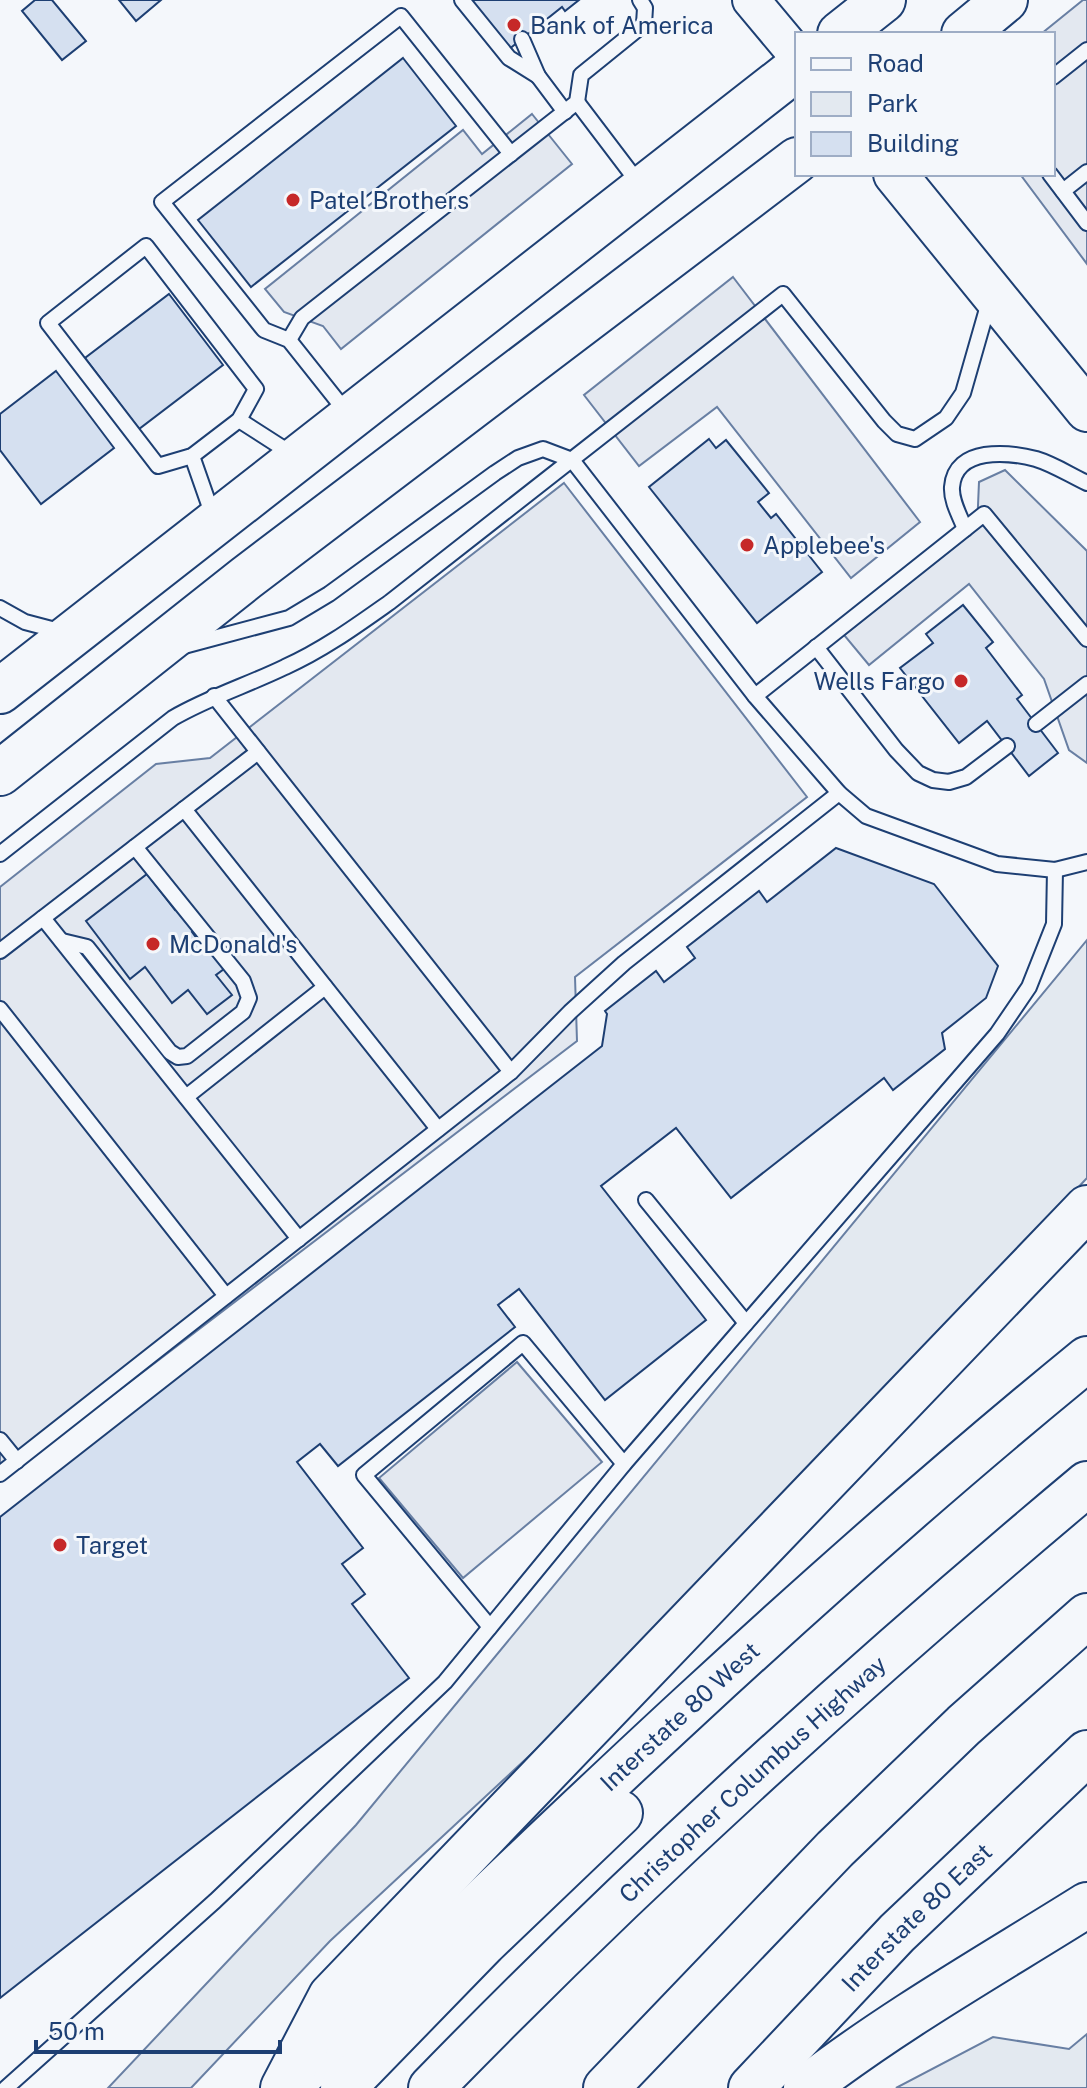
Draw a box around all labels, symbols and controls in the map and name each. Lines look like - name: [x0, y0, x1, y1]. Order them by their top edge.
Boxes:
- place label: Bank of America: [530, 11, 714, 39]
- marker: Bank of America: [505, 16, 523, 34]
- legend: [795, 32, 1055, 176]
- text: Road: [867, 49, 924, 77]
- text: Park: [867, 89, 918, 117]
- text: Building: [867, 129, 959, 157]
- place label: Patel Brothers: [309, 186, 469, 214]
- marker: Patel Brothers: [284, 191, 302, 209]
- place label: Applebee's: [763, 531, 885, 559]
- marker: Applebee's: [738, 536, 756, 554]
- place label: Wells Fargo: [813, 667, 945, 695]
- marker: Wells Fargo: [952, 672, 970, 690]
- place label: McDonald's: [169, 930, 297, 958]
- marker: McDonald's: [144, 935, 162, 953]
- place label: Target: [76, 1531, 148, 1559]
- marker: Target: [51, 1536, 69, 1554]
- street label: Interstate 80 West: [594, 1636, 765, 1796]
- street label: Christopher Columbus Highway: [613, 1649, 891, 1908]
- street label: Interstate 80 East: [836, 1837, 997, 1997]
- scale bar: [36, 2004, 280, 2054]
- text: 50 m: [48, 2017, 105, 2045]

